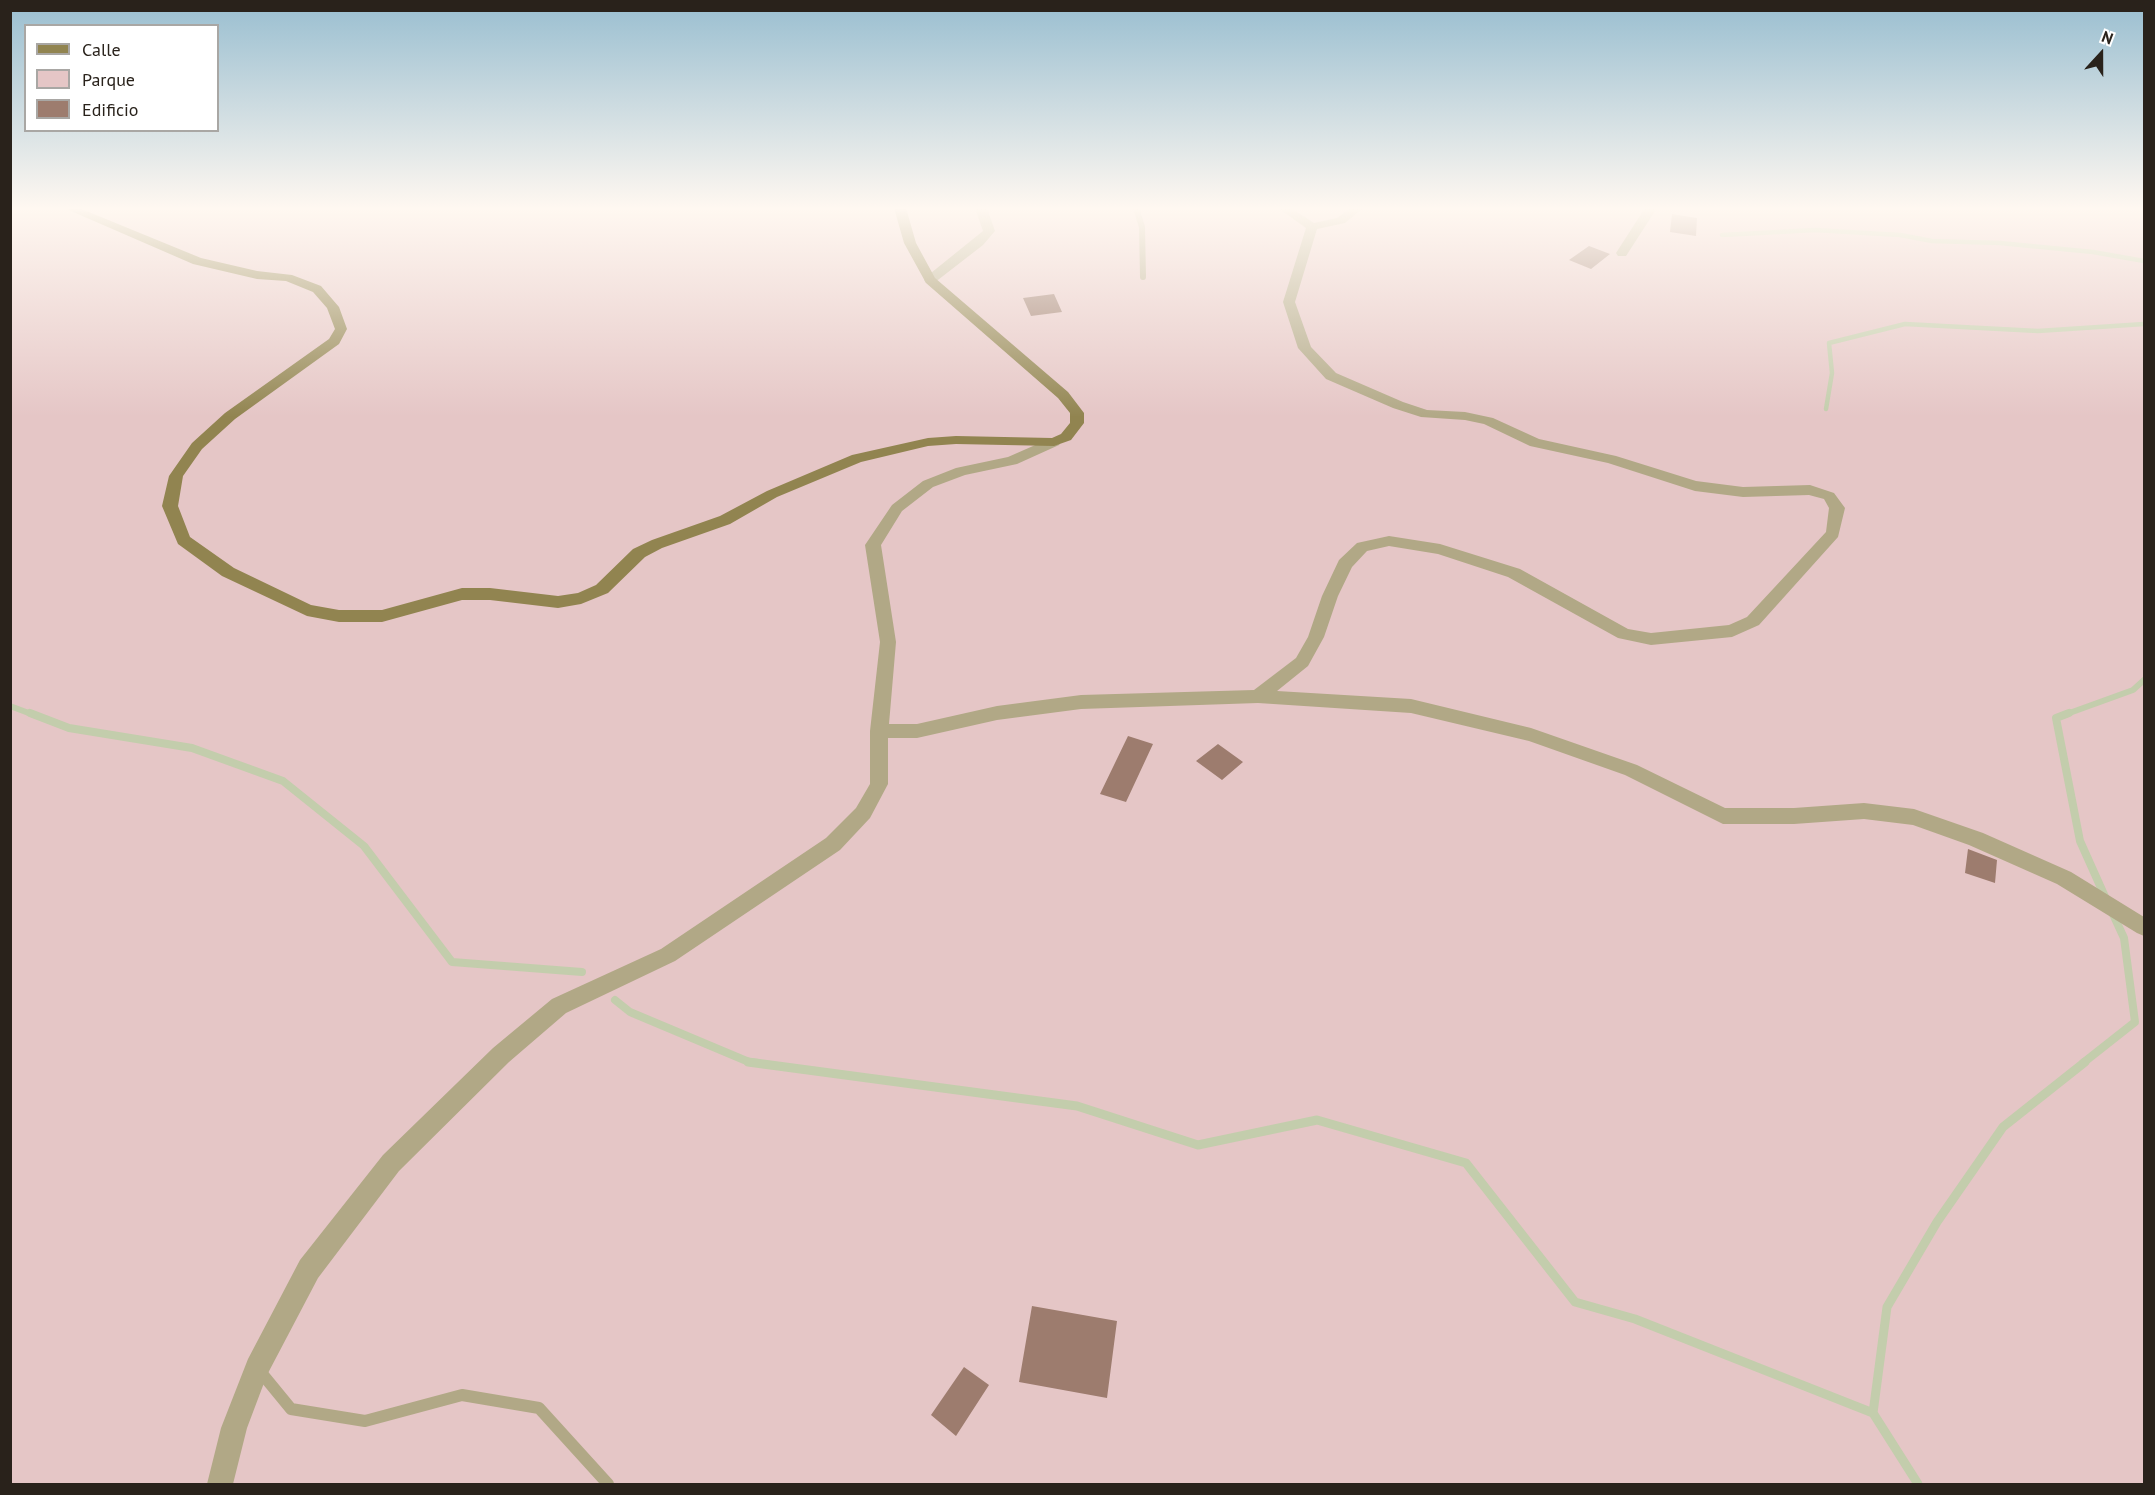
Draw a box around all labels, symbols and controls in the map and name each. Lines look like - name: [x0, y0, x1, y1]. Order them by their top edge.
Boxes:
- legend: [24, 24, 219, 132]
- north arrow: [2071, 24, 2131, 84]
- text: N: [2099, 26, 2116, 48]
- text: Calle: [82, 38, 121, 61]
- text: Parque: [82, 68, 135, 91]
- text: Edificio: [82, 98, 138, 121]

